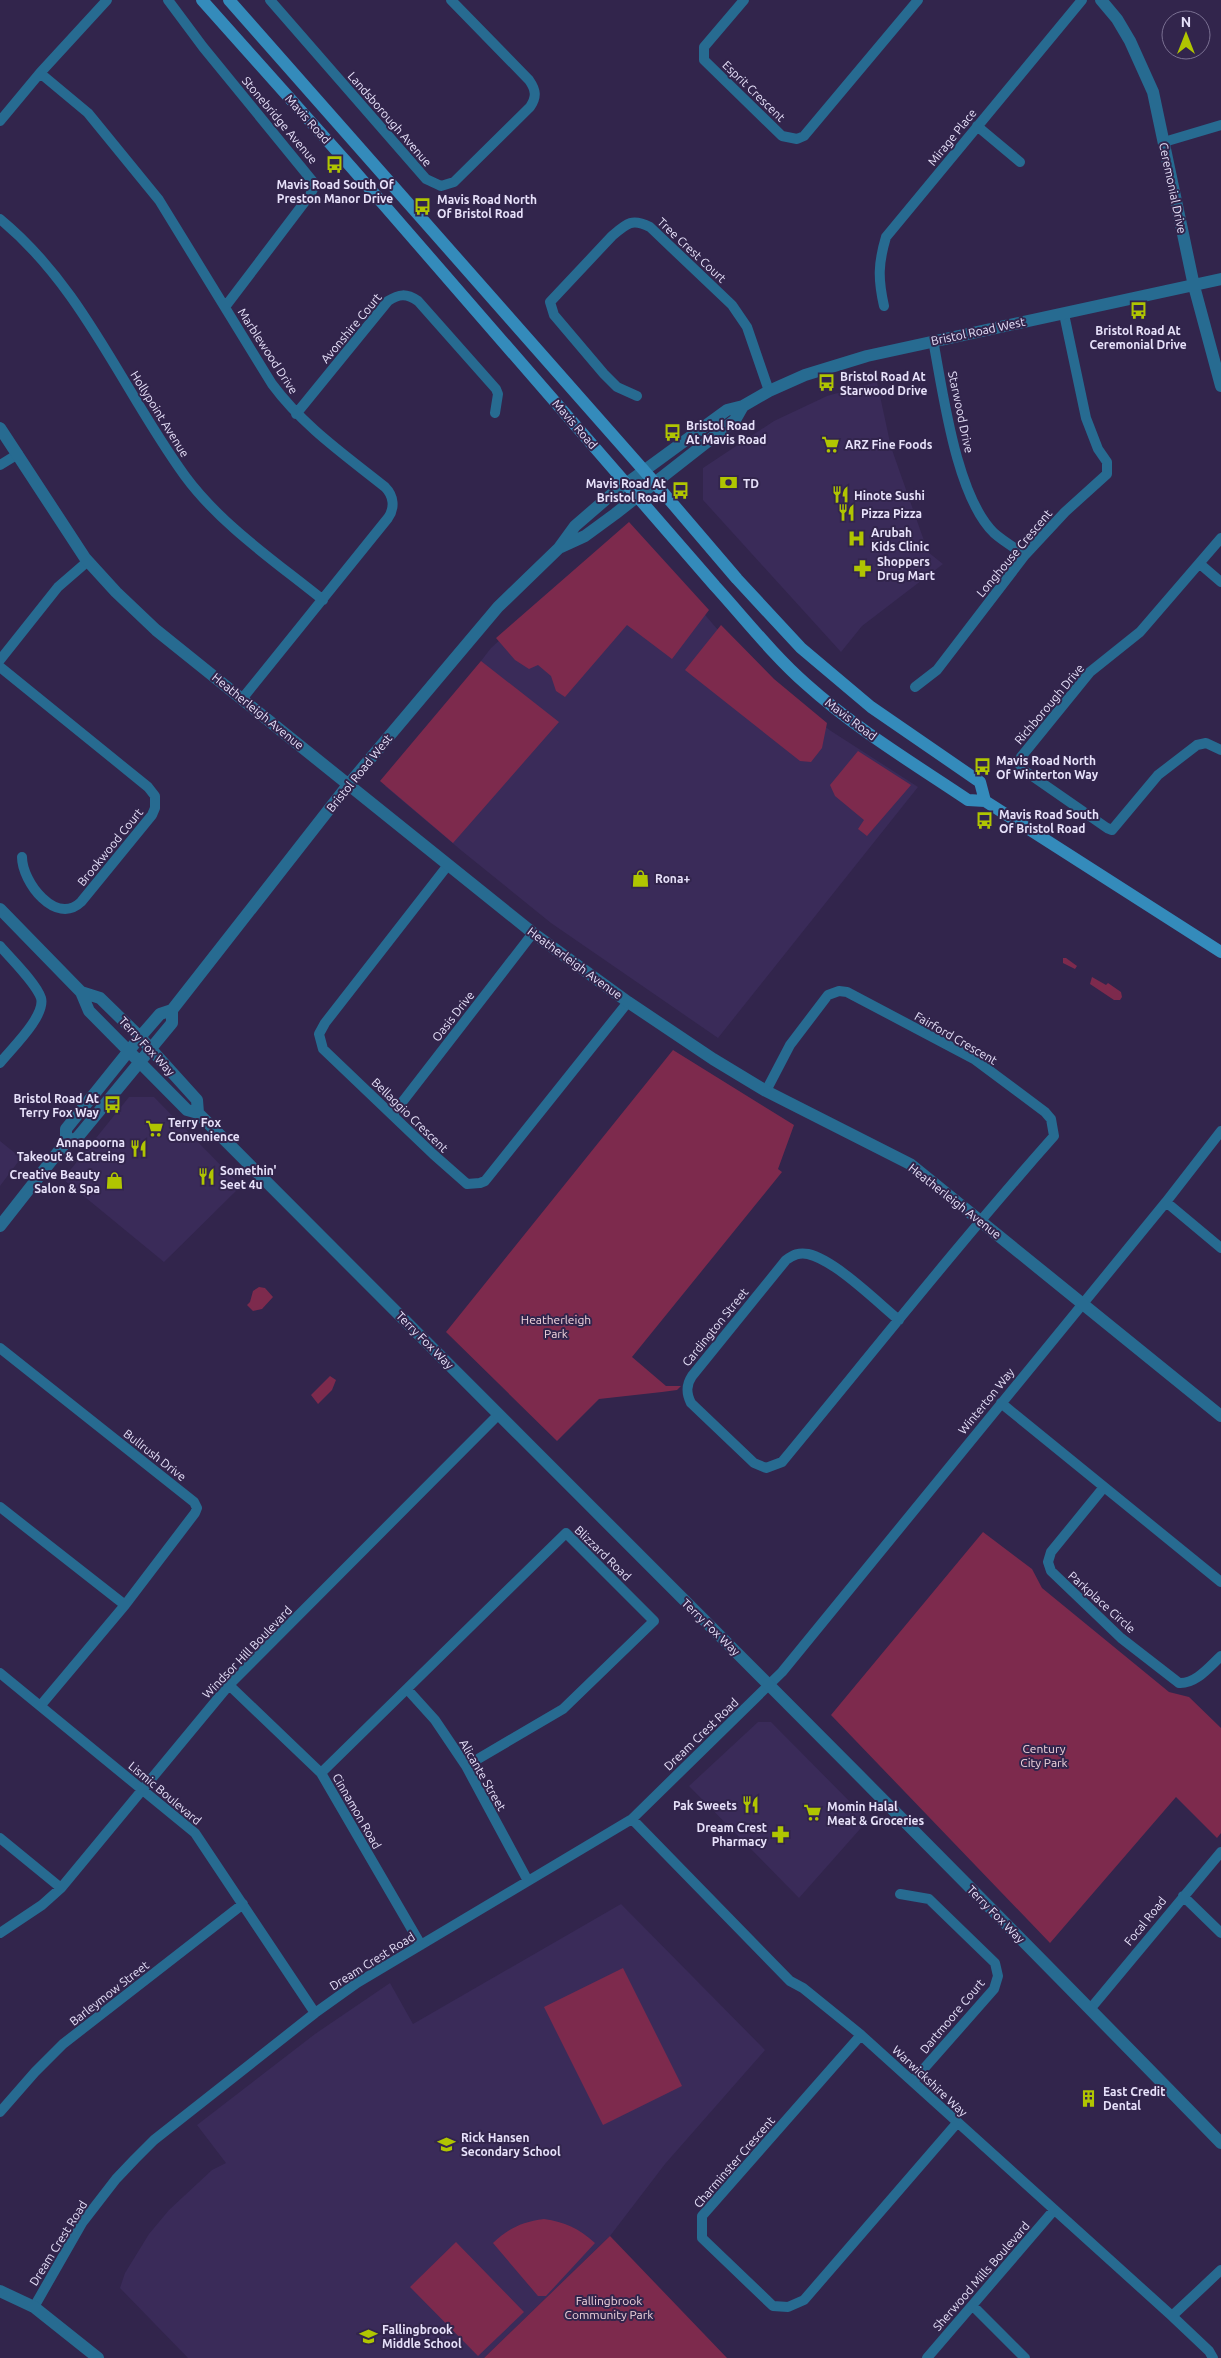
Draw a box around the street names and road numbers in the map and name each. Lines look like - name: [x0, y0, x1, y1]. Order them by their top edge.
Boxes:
- street label: Esprit Crescent: [720, 58, 788, 124]
- street label: Landsborough Avenue: [345, 69, 435, 169]
- street label: Stonebridge Avenue: [240, 74, 320, 166]
- street label: Mavis Road: [283, 92, 333, 146]
- street label: Mirage Place: [925, 106, 979, 168]
- street label: Ceremonial Drive: [1157, 141, 1189, 235]
- street label: Tree Crest Court: [655, 215, 729, 285]
- street label: Avonshire Court: [318, 290, 384, 365]
- street label: Marblewood Drive: [235, 306, 301, 396]
- street label: Bristol Road West: [930, 315, 1026, 347]
- street label: Hollypoint Avenue: [128, 369, 192, 459]
- street label: Starwood Drive: [946, 370, 976, 454]
- street label: Mavis Road: [550, 397, 600, 451]
- street label: Longhouse Crescent: [974, 507, 1054, 599]
- street label: Richborough Drive: [1012, 661, 1086, 747]
- street label: Heatherleigh Avenue: [210, 670, 306, 752]
- street label: Mavis Road: [823, 695, 879, 743]
- street label: Bristol Road West: [324, 731, 394, 814]
- street label: Brookwood Court: [75, 805, 145, 888]
- street label: Heatherleigh Avenue: [525, 924, 625, 1002]
- street label: Oasis Drive: [429, 988, 477, 1044]
- street label: Fairford Crescent: [913, 1009, 1000, 1067]
- street label: Terry Fox Way: [117, 1014, 178, 1078]
- street label: Bellaggio Crescent: [369, 1075, 451, 1155]
- street label: Heatherleigh Avenue: [906, 1161, 1004, 1241]
- street label: Cardington Street: [680, 1285, 751, 1369]
- street label: Terry Fox Way: [394, 1309, 456, 1371]
- street label: Winterton Way: [955, 1365, 1017, 1437]
- street label: Bullrush Drive: [121, 1427, 189, 1483]
- street label: Blizzard Road: [572, 1523, 634, 1583]
- street label: Parkplace Circle: [1066, 1569, 1138, 1635]
- street label: Terry Fox Way: [679, 1596, 743, 1658]
- street label: Windsor Hill Boulevard: [200, 1603, 294, 1701]
- street label: Dream Crest Road: [661, 1695, 741, 1773]
- street label: Alicante Street: [457, 1737, 509, 1813]
- street label: Lismic Boulevard: [126, 1759, 204, 1827]
- street label: Cinnamon Road: [330, 1771, 384, 1851]
- street label: Terry Fox Way: [965, 1883, 1027, 1945]
- street label: Focal Road: [1122, 1894, 1168, 1948]
- street label: Dream Crest Road: [327, 1930, 417, 1992]
- street label: Barleymow Street: [67, 1958, 151, 2028]
- street label: Dartmoore Court: [917, 1976, 987, 2056]
- street label: Warwickshire Way: [890, 2043, 970, 2119]
- street label: Charminster Crescent: [691, 2114, 777, 2210]
- street label: Dream Crest Road: [27, 2198, 89, 2288]
- street label: Sherwood Mills Boulevard: [930, 2219, 1032, 2333]

